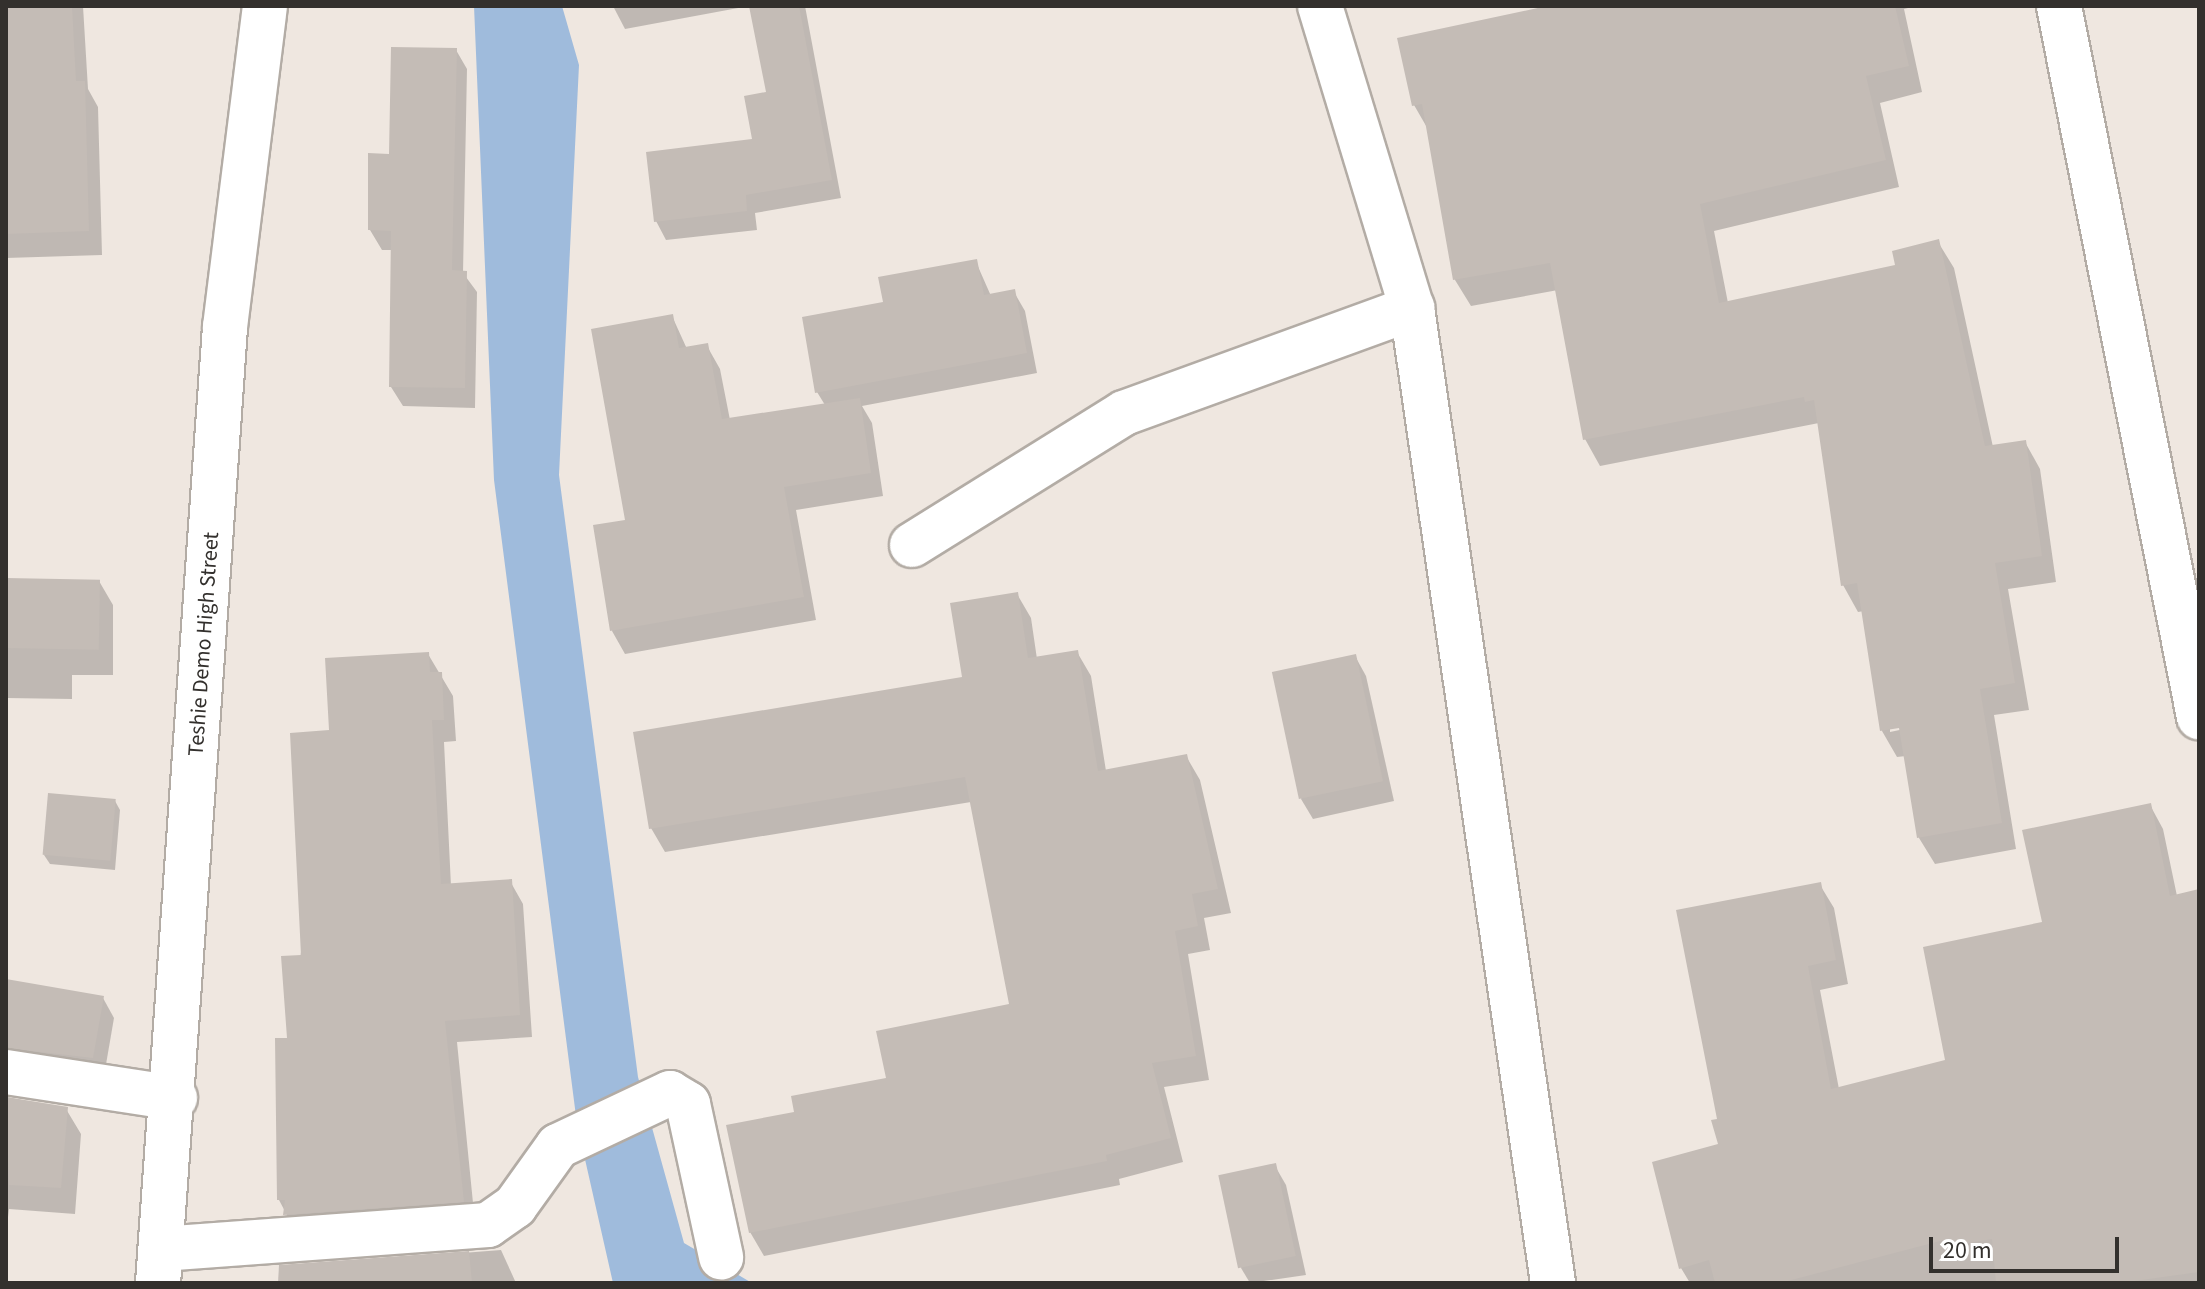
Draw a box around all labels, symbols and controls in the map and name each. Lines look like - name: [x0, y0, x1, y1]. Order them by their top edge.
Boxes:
- street label: Teshie Demo High Street: [183, 531, 225, 757]
- scale bar: [1933, 1221, 2123, 1271]
- text: 20 m: [1943, 1233, 1992, 1268]

